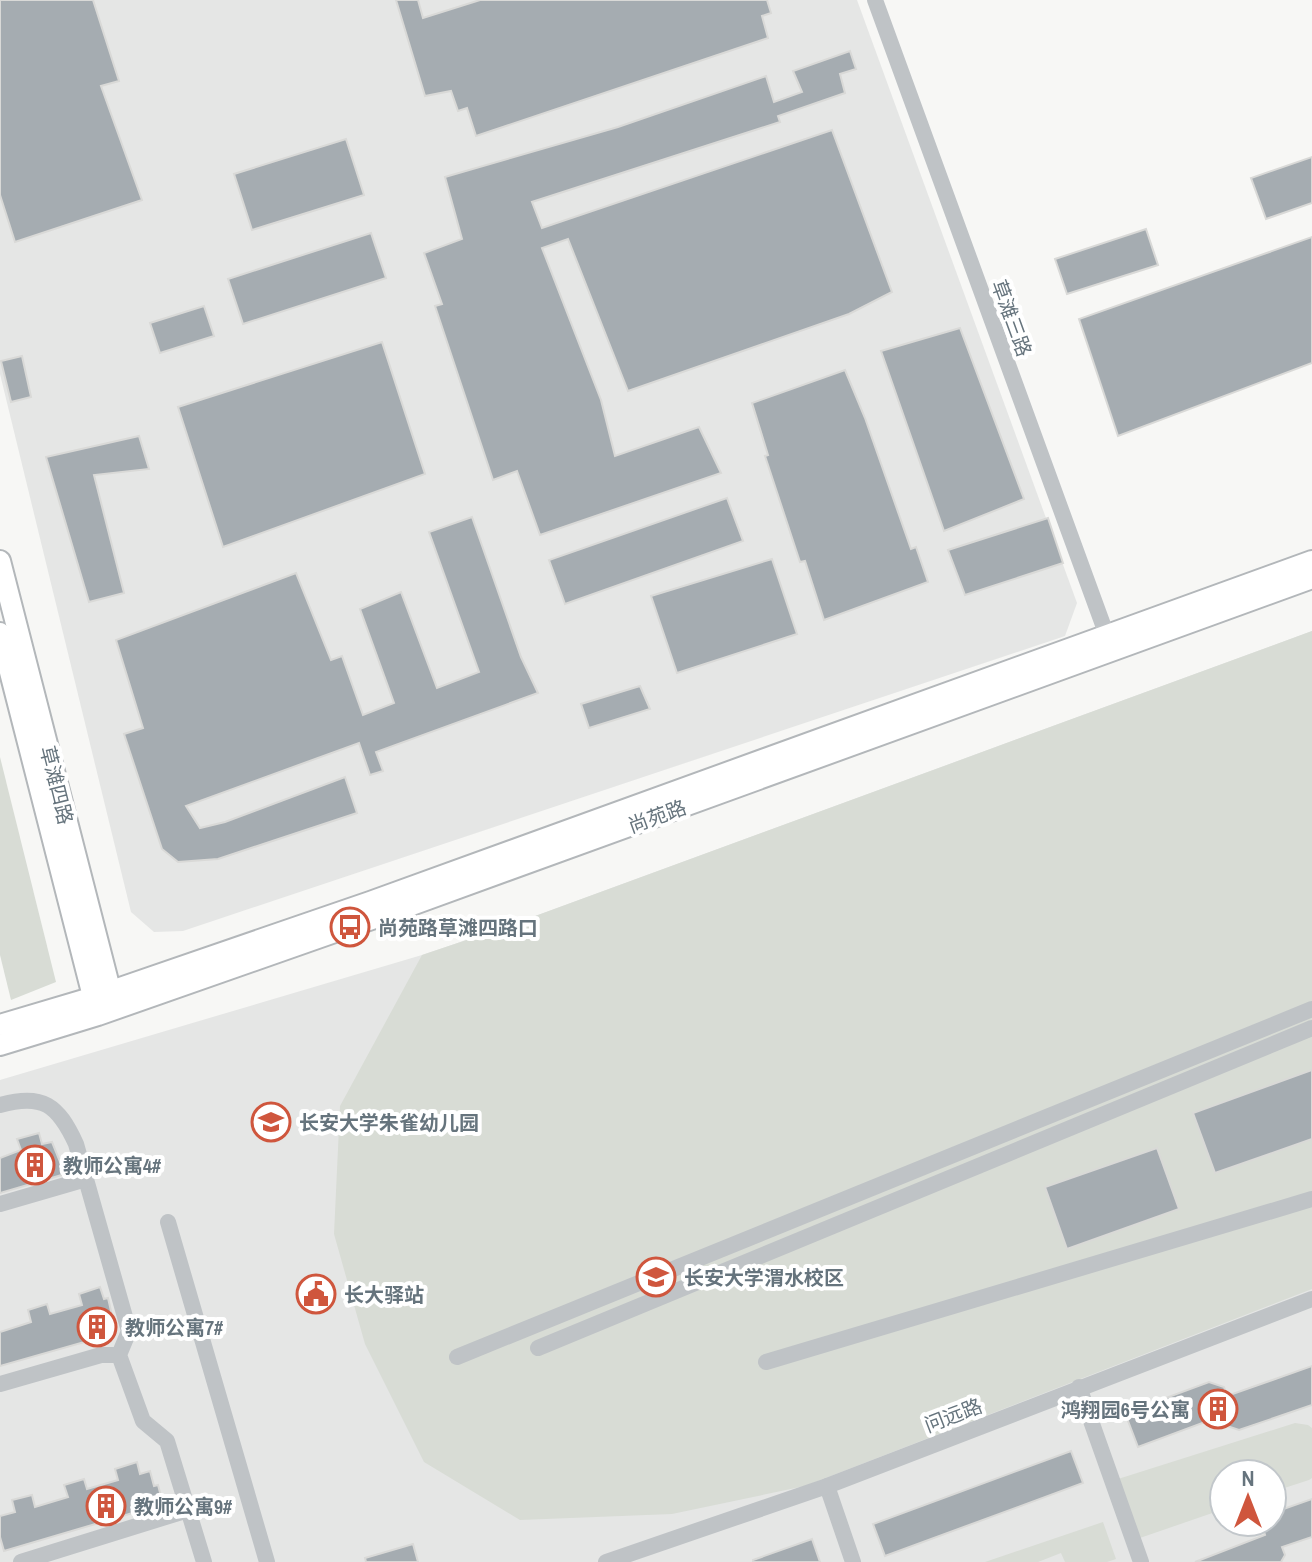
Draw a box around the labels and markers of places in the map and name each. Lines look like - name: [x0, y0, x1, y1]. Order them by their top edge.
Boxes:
- bus stop icon: 尚苑路草滩四路口: [329, 906, 371, 948]
- place label: 尚苑路草滩四路口: [378, 914, 538, 941]
- school or university icon: 长安大学朱雀幼儿园: [250, 1101, 292, 1143]
- place label: 长安大学朱雀幼儿园: [299, 1109, 479, 1136]
- building icon: 教师公寓4#: [14, 1144, 56, 1186]
- place label: 教师公寓4#: [63, 1152, 161, 1179]
- school or university icon: 长安大学渭水校区: [635, 1256, 677, 1298]
- place label: 长安大学渭水校区: [684, 1264, 844, 1291]
- public building icon: 长大驿站: [295, 1273, 337, 1315]
- place label: 长大驿站: [344, 1281, 424, 1308]
- building icon: 教师公寓7#: [76, 1306, 118, 1348]
- place label: 教师公寓7#: [125, 1314, 223, 1341]
- building icon: 鸿翔园6号公寓: [1197, 1388, 1239, 1430]
- place label: 鸿翔园6号公寓: [1061, 1396, 1190, 1423]
- building icon: 教师公寓9#: [85, 1485, 127, 1527]
- place label: 教师公寓9#: [134, 1493, 232, 1520]

